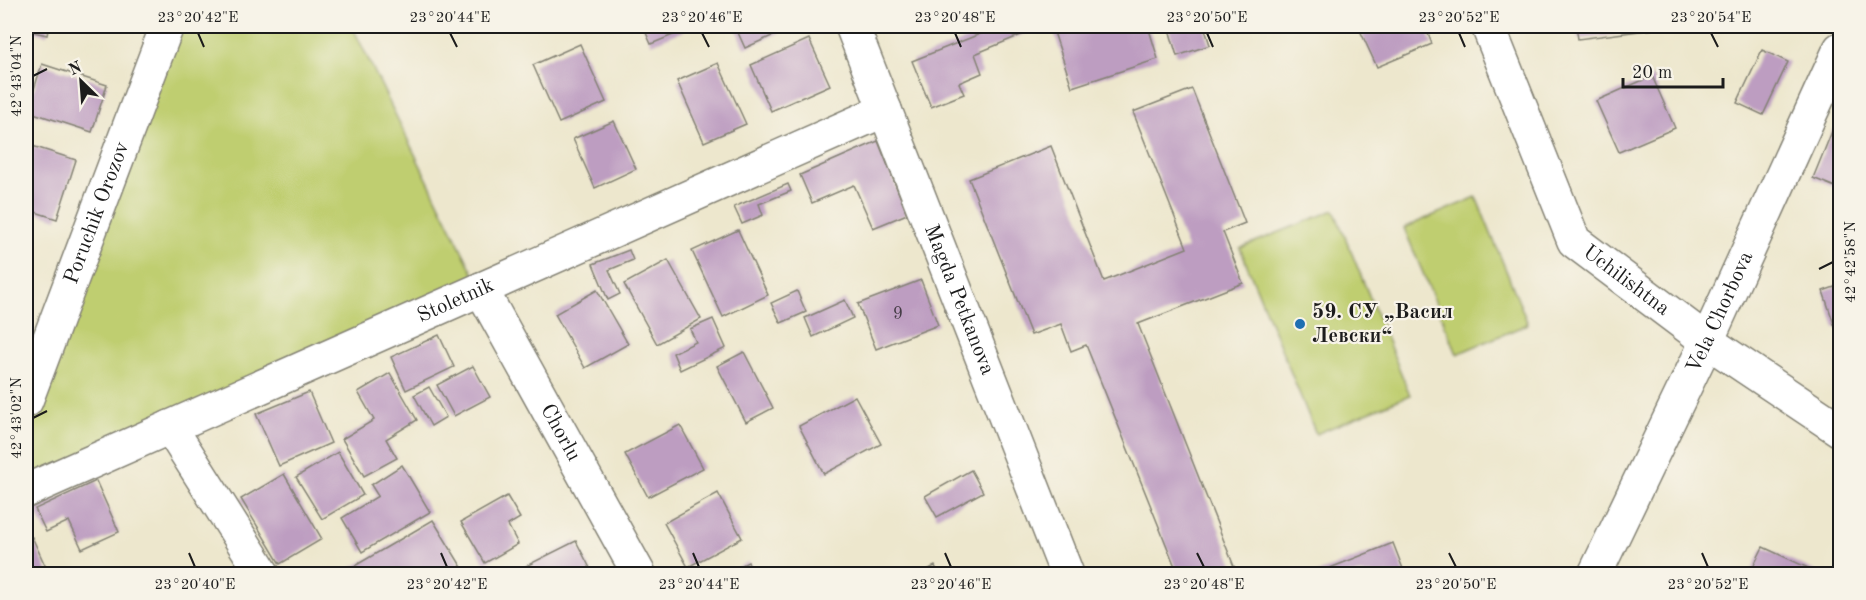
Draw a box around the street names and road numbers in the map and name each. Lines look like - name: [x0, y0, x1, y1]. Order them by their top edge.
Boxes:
- street label: Poruchik Orozov: [60, 139, 133, 287]
- street label: Magda Petkanova: [920, 221, 998, 378]
- street label: Uchilishtna: [1579, 241, 1674, 320]
- street label: Vela Chorbova: [1683, 248, 1757, 376]
- street label: Stoletnik: [414, 274, 497, 327]
- street label: Chorlu: [536, 400, 585, 464]

